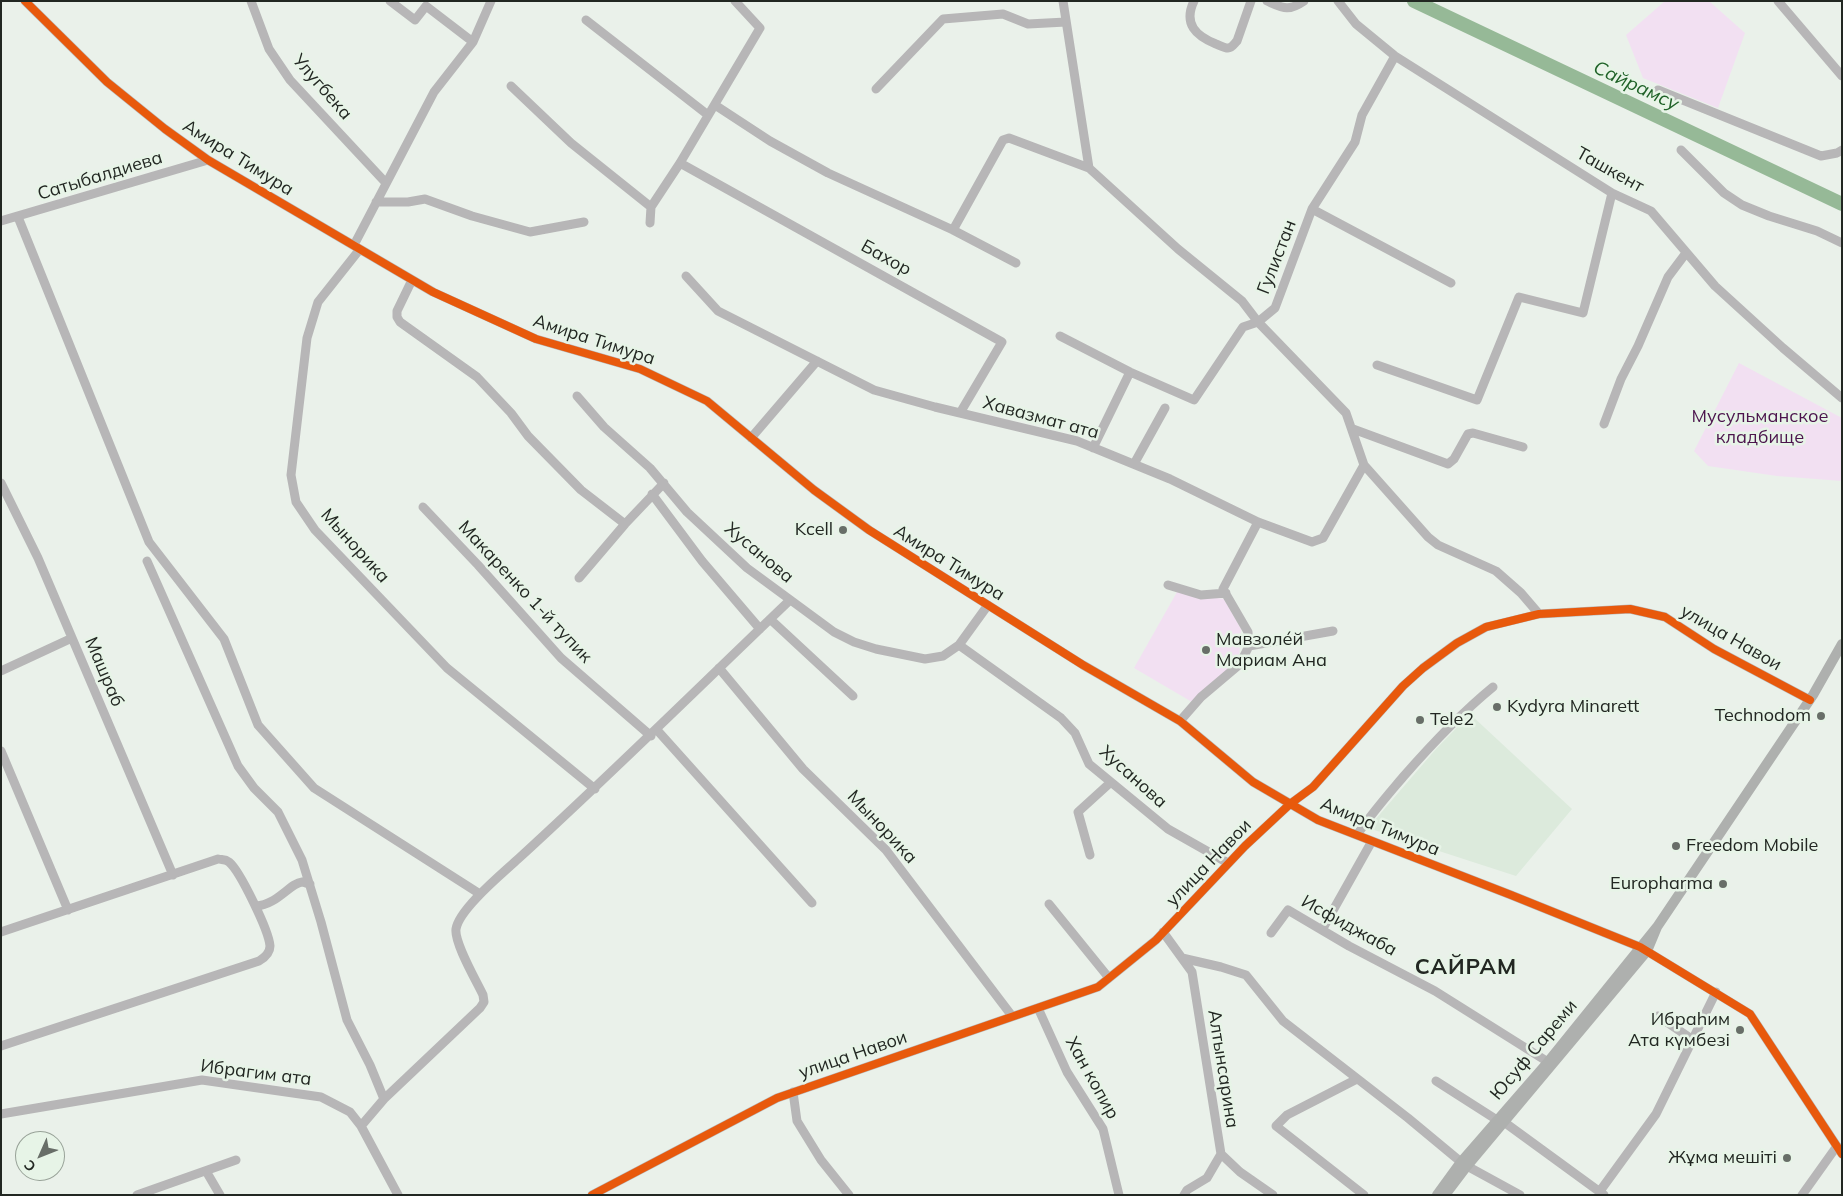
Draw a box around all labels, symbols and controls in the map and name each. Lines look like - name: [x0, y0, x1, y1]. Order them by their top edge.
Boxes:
- street label: Улугбека: [288, 50, 356, 124]
- water label: Сайрамсу: [1590, 56, 1682, 116]
- street label: Амира Тимура: [179, 115, 297, 201]
- street label: Ташкент: [1572, 143, 1648, 197]
- street label: Сатыбалдиева: [35, 147, 165, 205]
- street label: Гулистан: [1253, 217, 1301, 297]
- street label: Бахор: [857, 235, 915, 281]
- street label: Амира Тимура: [530, 310, 658, 370]
- street label: Хавазмат ата: [981, 392, 1101, 444]
- park label: Мусульманское кладбище: [1692, 406, 1828, 448]
- street label: Мынорика: [316, 504, 394, 588]
- street label: Макаренко 1-й тупик: [453, 516, 597, 668]
- street label: Хусанова: [720, 518, 798, 588]
- place label: Kcell: [795, 519, 833, 541]
- street label: Амира Тимура: [890, 520, 1008, 606]
- marker: Kcell: [837, 524, 849, 536]
- street label: улица Навои: [1677, 600, 1785, 676]
- place label: Мавзоле́й Мариам Ана: [1216, 629, 1327, 672]
- street label: Машраб: [80, 634, 128, 710]
- marker: Мавзоле́й Мариам Ана: [1200, 644, 1212, 656]
- place label: Kydyra Minarett: [1507, 696, 1639, 718]
- marker: Kydyra Minarett: [1491, 701, 1503, 713]
- place label: Technodom: [1715, 705, 1811, 727]
- place label: Tele2: [1430, 709, 1474, 731]
- marker: Technodom: [1815, 710, 1827, 722]
- marker: Tele2: [1414, 714, 1426, 726]
- street label: Хусанова: [1095, 741, 1171, 813]
- street label: Мынорика: [843, 786, 921, 868]
- street label: Амира Тимура: [1317, 793, 1443, 861]
- street label: улица Навои: [1162, 815, 1256, 911]
- place label: Freedom Mobile: [1686, 835, 1818, 857]
- marker: Freedom Mobile: [1670, 840, 1682, 852]
- place label: Europharma: [1610, 873, 1713, 895]
- marker: Europharma: [1717, 878, 1729, 890]
- street label: Исфиджаба: [1297, 891, 1401, 961]
- district label: САЙРАМ: [1414, 954, 1518, 980]
- street label: Юсуф Сареми: [1486, 996, 1582, 1104]
- street label: Алтынсарина: [1203, 1008, 1243, 1130]
- place label: Ибраhим Ата күмбезі: [1628, 1009, 1730, 1052]
- marker: Ибраhим Ата күмбезі: [1734, 1024, 1746, 1036]
- street label: улица Навои: [796, 1026, 910, 1084]
- street label: Хан копир: [1061, 1033, 1123, 1123]
- street label: Ибрагим ата: [199, 1055, 313, 1091]
- north arrow: [15, 1131, 65, 1181]
- place label: Жұма мешіті: [1668, 1147, 1777, 1169]
- marker: Жұма мешіті: [1781, 1152, 1793, 1164]
- text: С: [20, 1156, 40, 1175]

